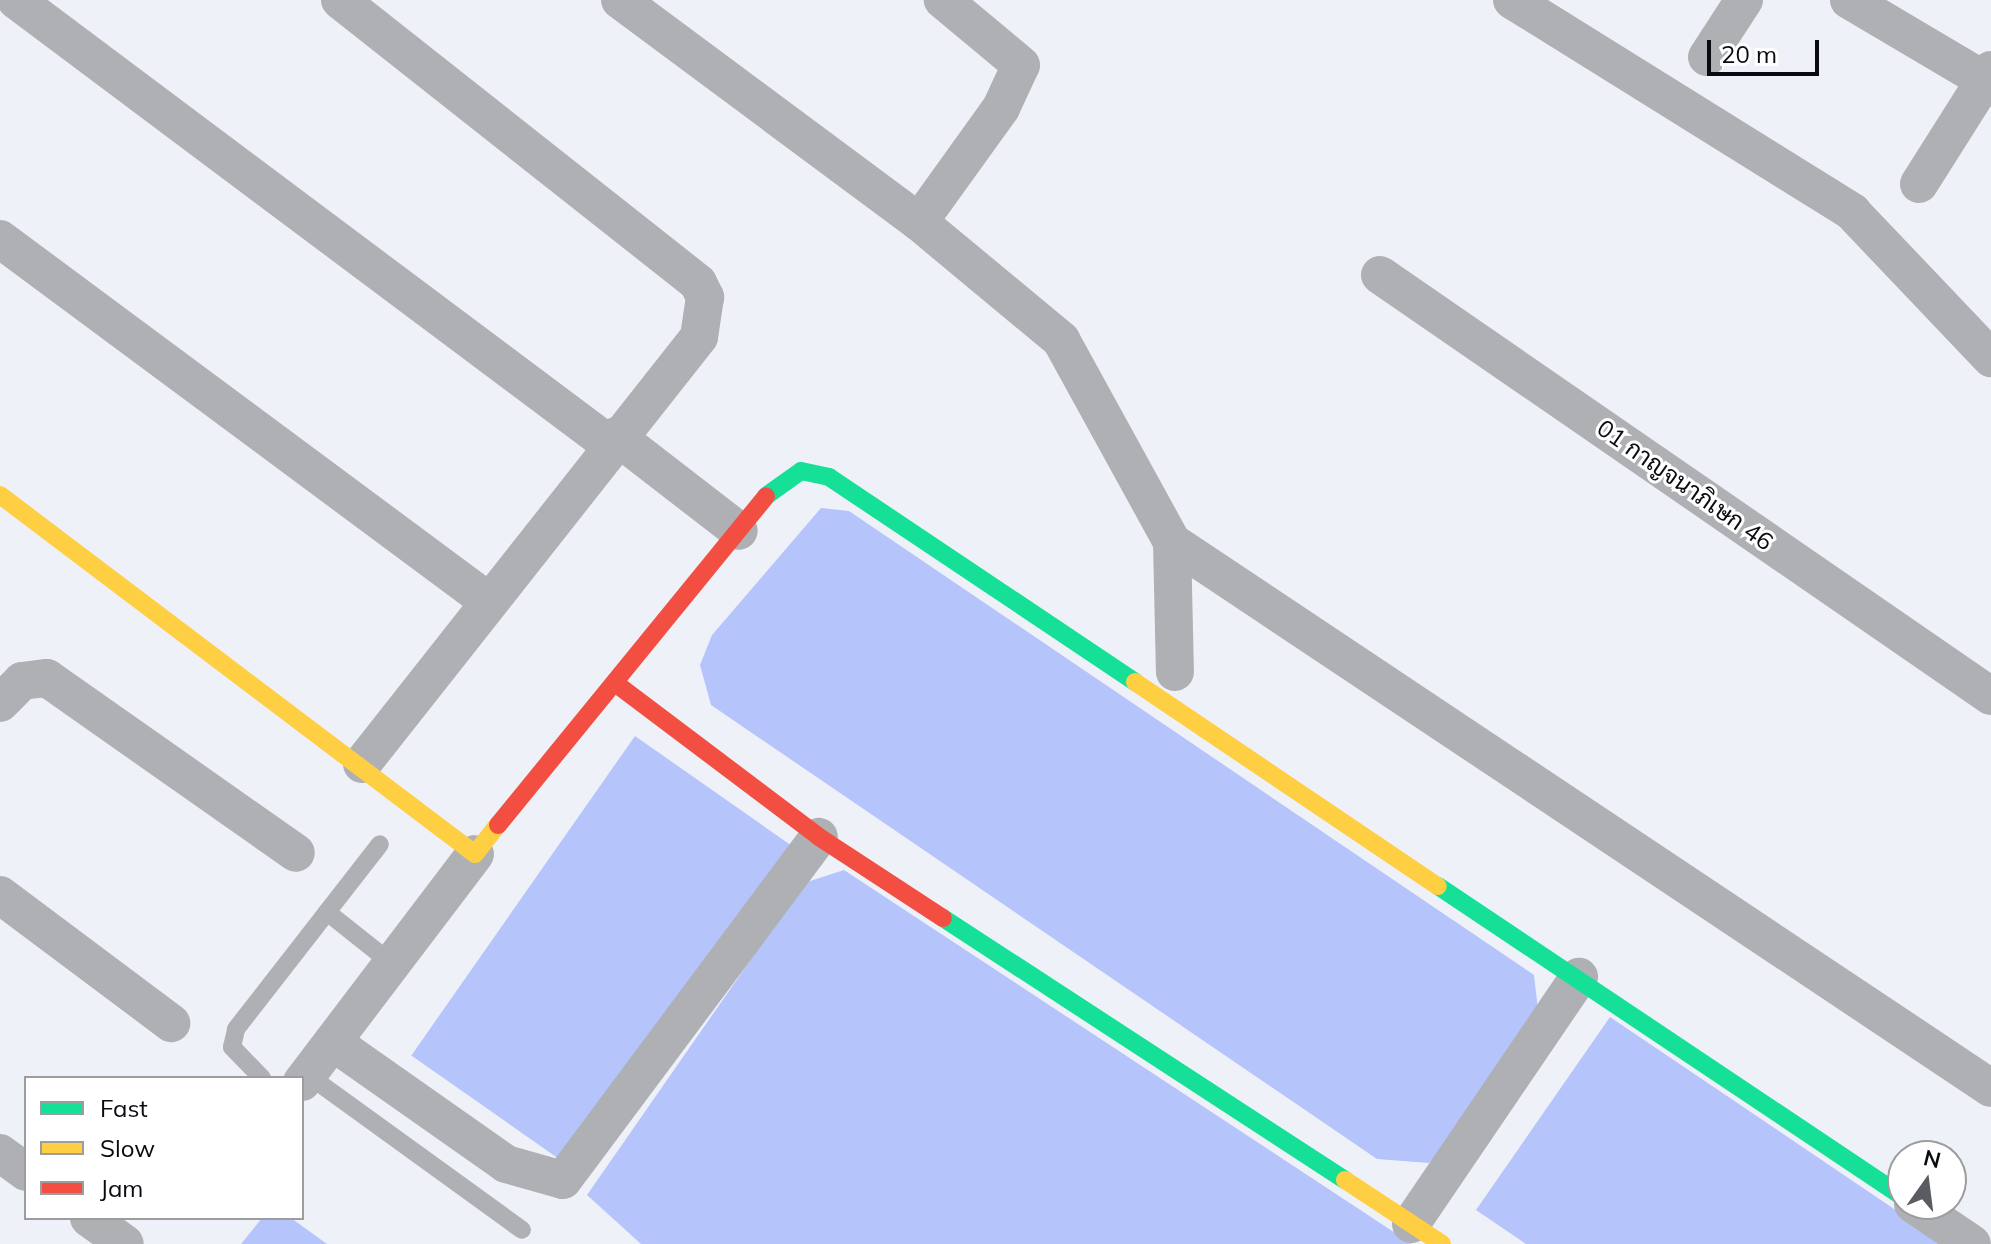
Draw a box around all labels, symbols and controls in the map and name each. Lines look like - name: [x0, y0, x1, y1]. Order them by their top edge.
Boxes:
- scale bar: [1711, 24, 1823, 74]
- text: 20 m: [1721, 39, 1777, 69]
- street label: 01 กาญจนาภิเษก 46: [1592, 414, 1778, 556]
- legend: [24, 1076, 304, 1220]
- text: Fast: [100, 1093, 148, 1123]
- text: Slow: [100, 1133, 155, 1163]
- north arrow: [1887, 1140, 1967, 1220]
- text: N: [1921, 1143, 1944, 1174]
- text: Jam: [100, 1173, 143, 1203]

